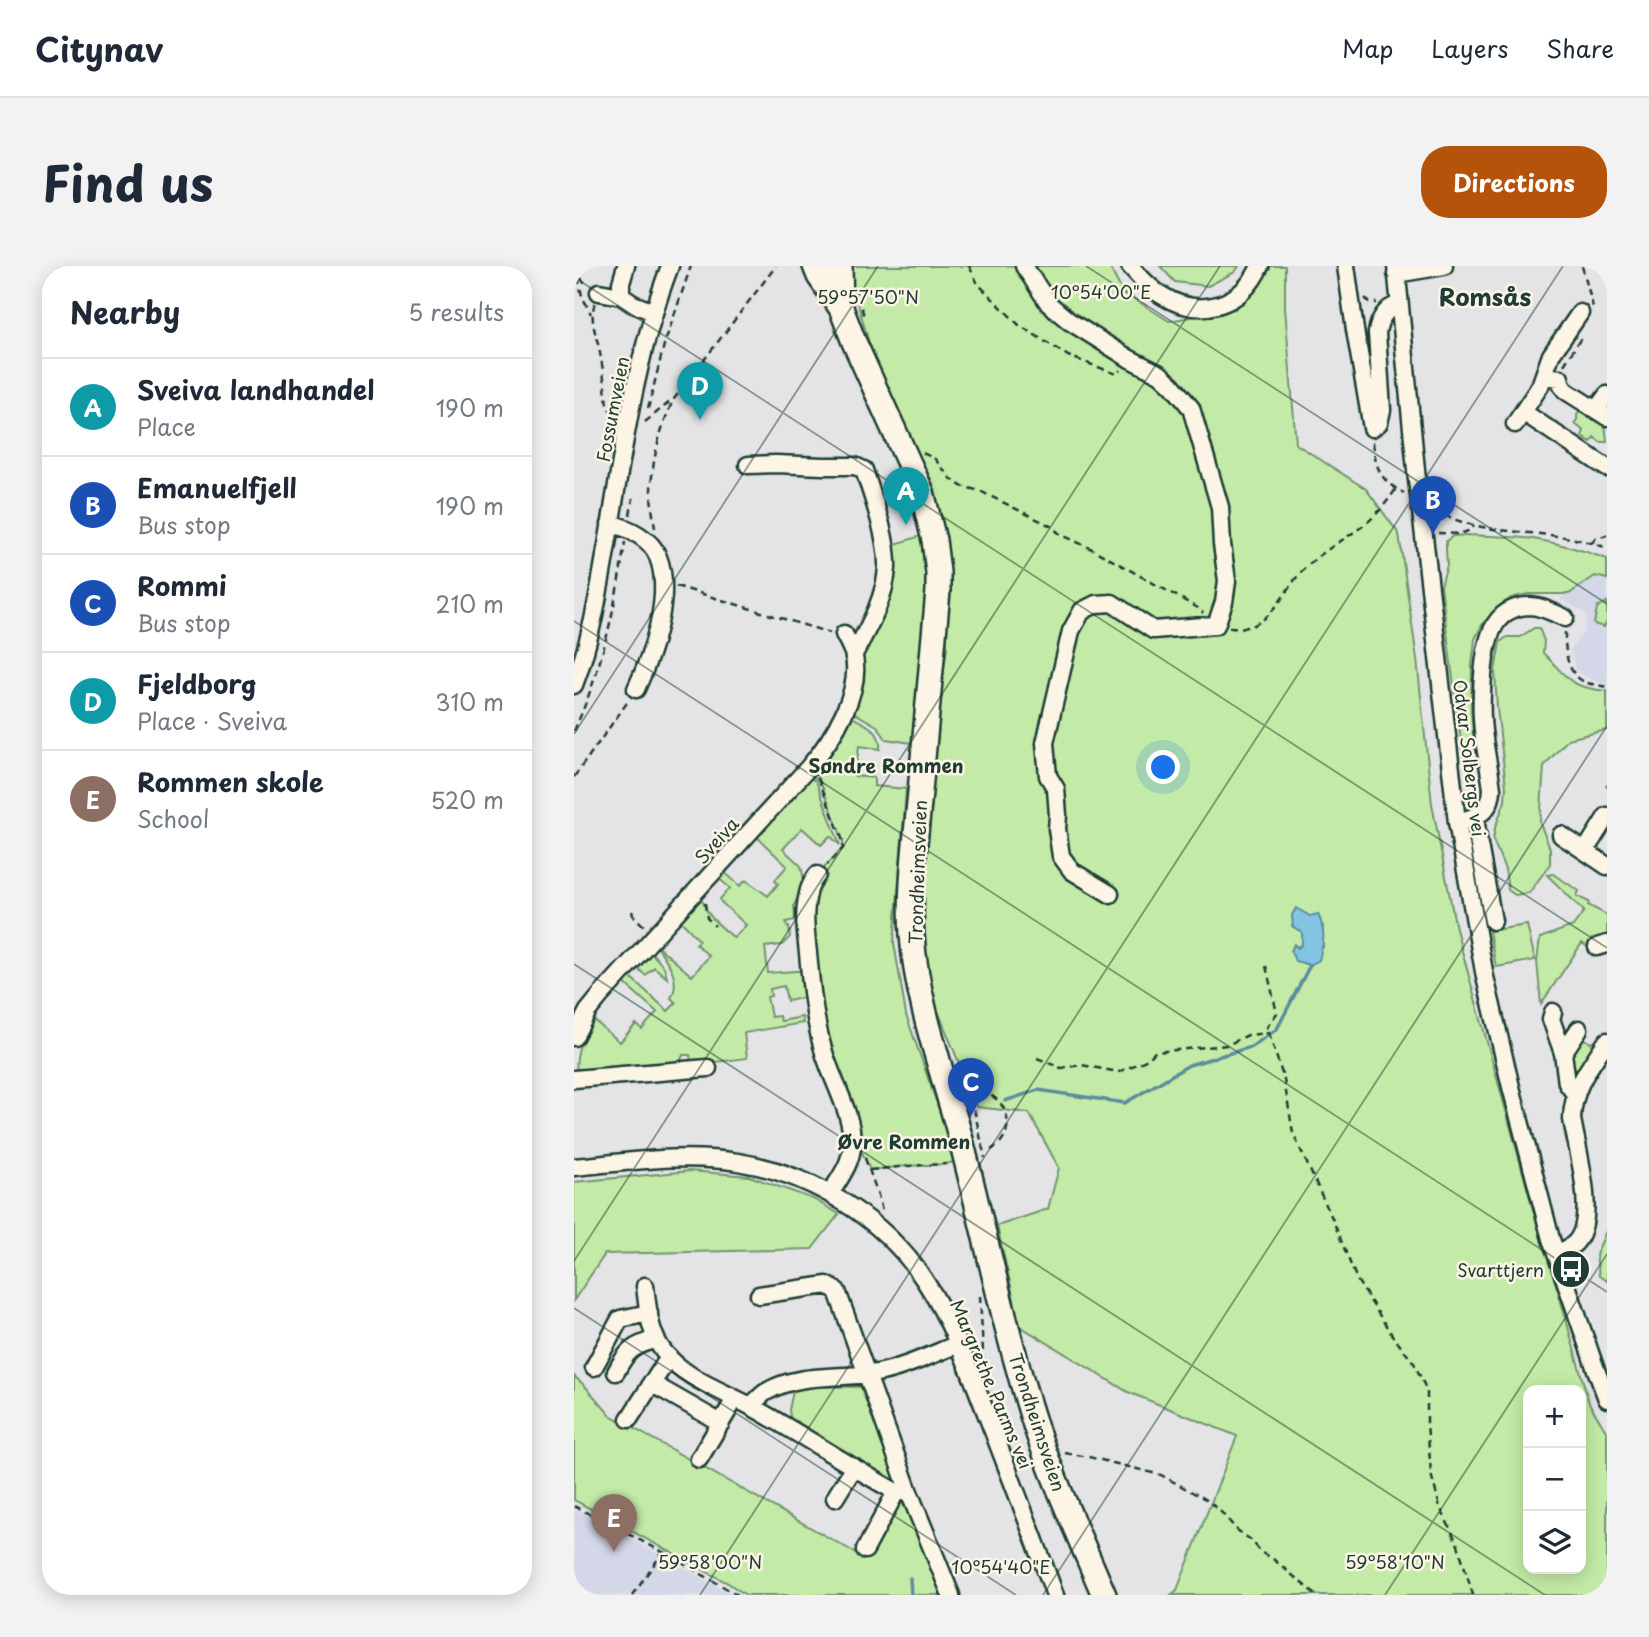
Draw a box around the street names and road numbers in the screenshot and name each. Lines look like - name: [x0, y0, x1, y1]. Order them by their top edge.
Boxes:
- street label: Fossumveien: [589, 354, 635, 464]
- street label: Odvar Solbergs vei: [1447, 678, 1493, 838]
- street label: Trondheimsveien: [901, 800, 933, 944]
- street label: Sveiva: [688, 810, 745, 869]
- street label: Margrethe Parms vei: [944, 1295, 1040, 1473]
- street label: Trondheimsveien: [1003, 1349, 1073, 1495]

